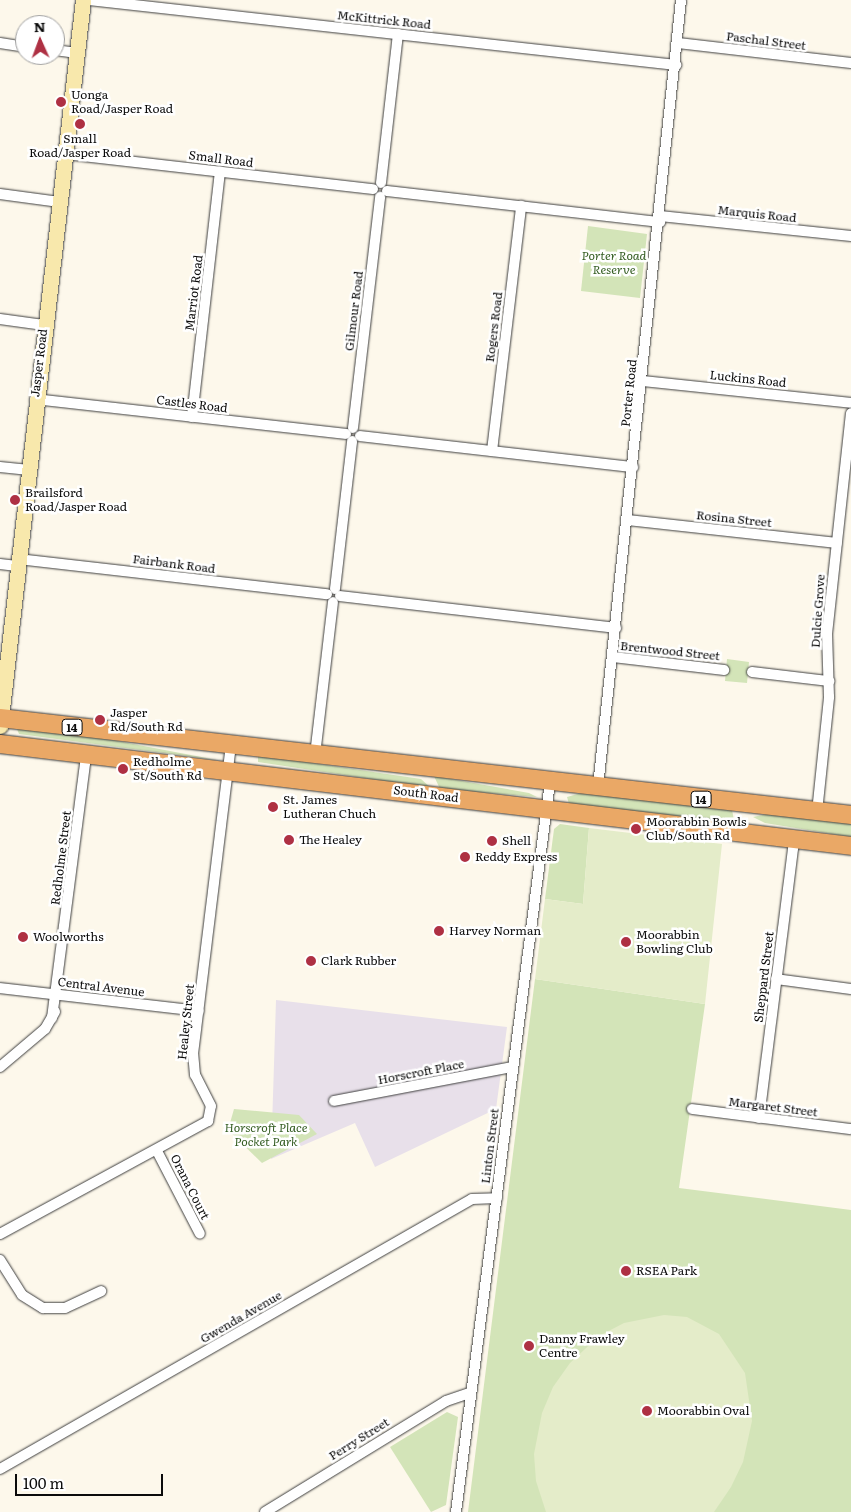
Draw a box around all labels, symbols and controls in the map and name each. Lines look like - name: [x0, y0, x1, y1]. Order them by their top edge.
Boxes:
- street label: McKittrick Road: [336, 8, 432, 32]
- north arrow: [15, 15, 65, 65]
- text: N: [33, 16, 46, 36]
- street label: Paschal Street: [725, 29, 807, 53]
- place label: Uonga Road/Jasper Road: [71, 88, 173, 116]
- marker: Uonga Road/Jasper Road: [55, 96, 67, 108]
- marker: Small Road/Jasper Road: [74, 118, 86, 130]
- place label: Small Road/Jasper Road: [29, 132, 131, 160]
- street label: Small Road: [188, 148, 254, 170]
- street label: Marquis Road: [717, 203, 797, 225]
- park label: Porter Road Reserve: [582, 249, 646, 277]
- street label: Marriot Road: [182, 254, 206, 332]
- street label: Gilmour Road: [342, 270, 366, 352]
- street label: Rogers Road: [483, 291, 505, 363]
- street label: Jasper Road: [28, 328, 50, 398]
- street label: Porter Road: [618, 358, 640, 428]
- street label: Luckins Road: [709, 368, 787, 390]
- street label: Castles Road: [156, 392, 228, 416]
- place label: Brailsford Road/Jasper Road: [25, 486, 127, 514]
- marker: Brailsford Road/Jasper Road: [9, 494, 21, 506]
- street label: Rosina Street: [696, 508, 772, 530]
- street label: Fairbank Road: [132, 552, 216, 576]
- street label: Dulcie Grove: [808, 574, 828, 648]
- street label: Brentwood Street: [619, 639, 721, 663]
- place label: Jasper Rd/South Rd: [110, 706, 183, 734]
- marker: Jasper Rd/South Rd: [94, 714, 106, 726]
- road number: 14: [61, 719, 83, 736]
- place label: Redholme St/South Rd: [133, 755, 202, 783]
- marker: Redholme St/South Rd: [117, 763, 129, 775]
- street label: South Road: [393, 783, 459, 805]
- road number: 14: [690, 791, 712, 808]
- place label: St. James Lutheran Chuch: [283, 793, 376, 821]
- marker: St. James Lutheran Chuch: [267, 801, 279, 813]
- street label: Redholme Street: [48, 810, 74, 906]
- place label: Moorabbin Bowls Club/South Rd: [646, 815, 746, 843]
- marker: Moorabbin Bowls Club/South Rd: [630, 823, 642, 835]
- place label: The Healey: [299, 833, 362, 847]
- marker: The Healey: [283, 834, 295, 846]
- place label: Shell: [502, 834, 531, 848]
- marker: Shell: [486, 835, 498, 847]
- place label: Reddy Express: [475, 850, 557, 864]
- marker: Reddy Express: [459, 851, 471, 863]
- place label: Harvey Norman: [449, 924, 541, 938]
- marker: Harvey Norman: [433, 925, 445, 937]
- place label: Moorabbin Bowling Club: [636, 928, 713, 956]
- place label: Woolworths: [33, 930, 104, 944]
- marker: Woolworths: [17, 931, 29, 943]
- street label: Sheppard Street: [751, 931, 777, 1023]
- marker: Moorabbin Bowling Club: [620, 936, 632, 948]
- place label: Clark Rubber: [321, 954, 396, 968]
- marker: Clark Rubber: [305, 955, 317, 967]
- street label: Central Avenue: [57, 975, 145, 999]
- street label: Healey Street: [175, 983, 197, 1061]
- street label: Horscroft Place: [377, 1057, 465, 1087]
- street label: Margaret Street: [727, 1094, 819, 1120]
- street label: Linton Street: [478, 1108, 502, 1184]
- park label: Horscroft Place Pocket Park: [225, 1121, 307, 1149]
- street label: Orana Court: [167, 1152, 213, 1222]
- place label: RSEA Park: [636, 1264, 697, 1278]
- marker: RSEA Park: [620, 1265, 632, 1277]
- street label: Gwenda Avenue: [198, 1288, 284, 1346]
- place label: Danny Frawley Centre: [539, 1332, 625, 1360]
- marker: Danny Frawley Centre: [523, 1340, 535, 1352]
- place label: Moorabbin Oval: [657, 1404, 749, 1418]
- marker: Moorabbin Oval: [641, 1405, 653, 1417]
- street label: Perry Street: [326, 1415, 392, 1463]
- scale bar: [18, 1464, 165, 1496]
- text: 100 m: [23, 1471, 64, 1494]

